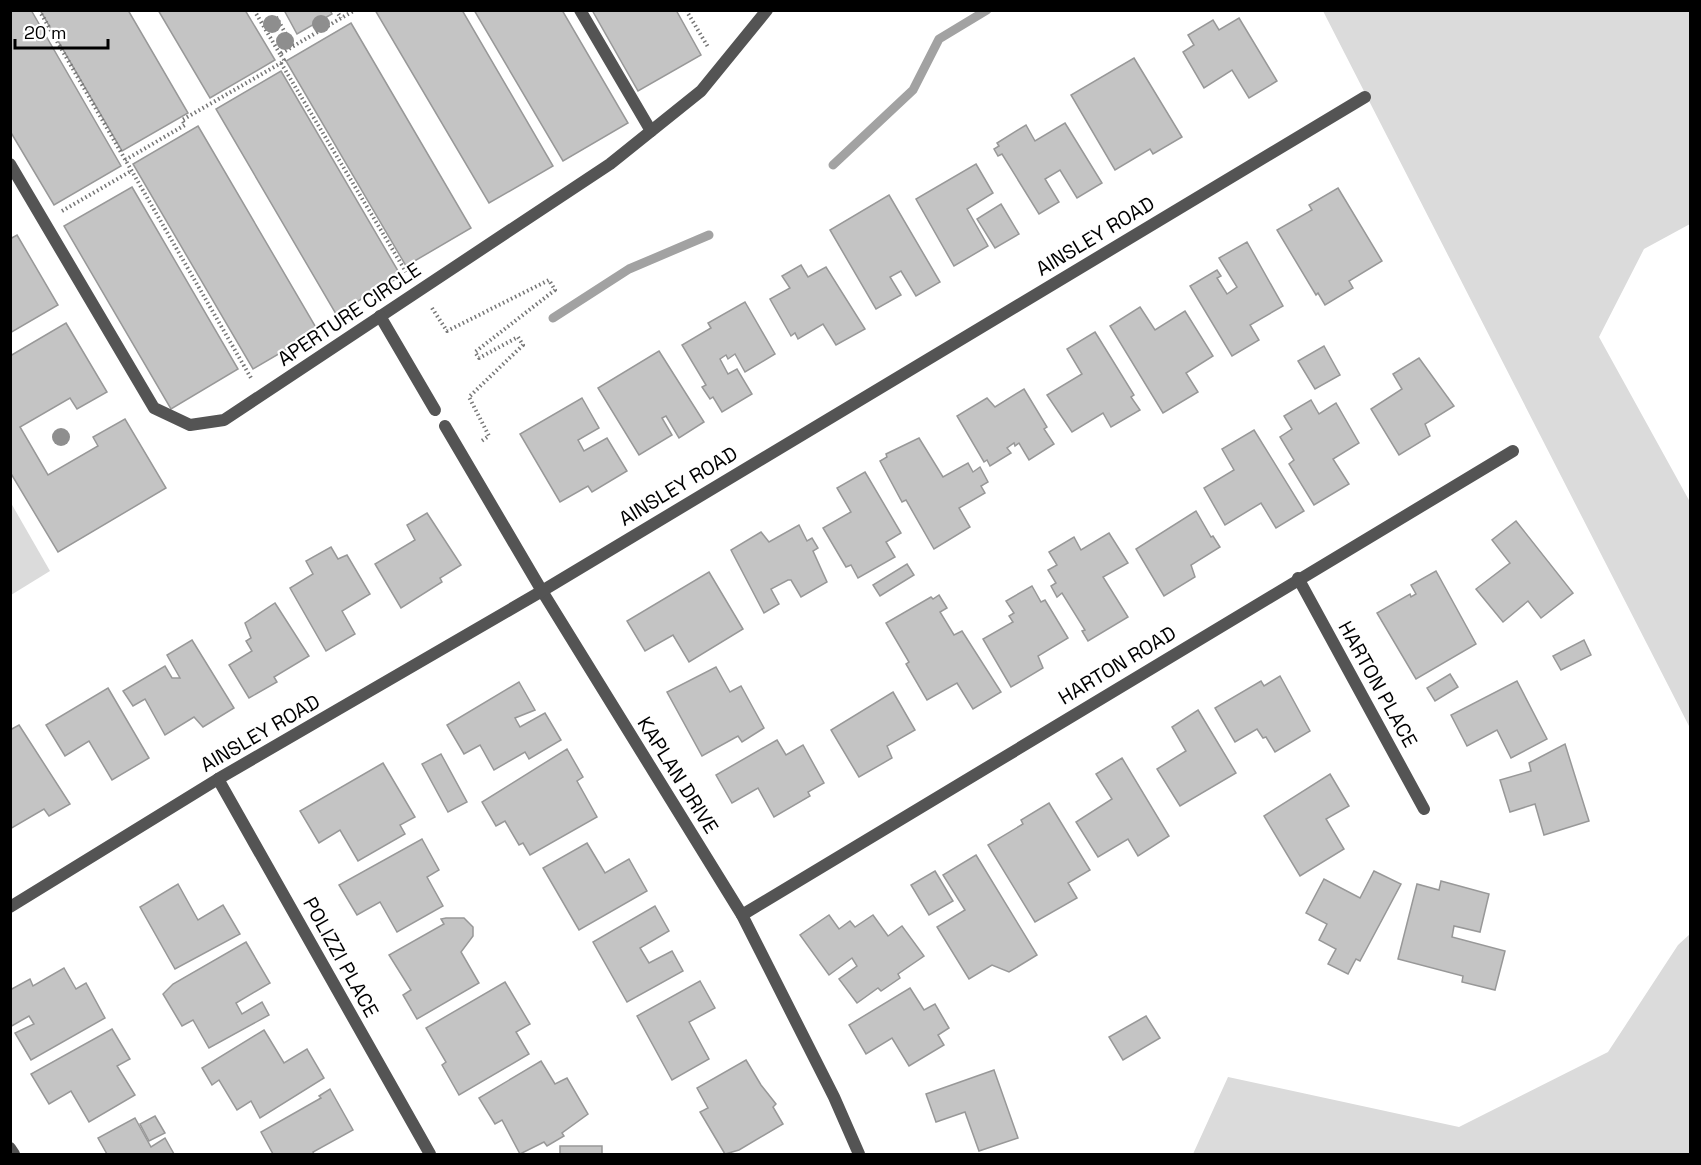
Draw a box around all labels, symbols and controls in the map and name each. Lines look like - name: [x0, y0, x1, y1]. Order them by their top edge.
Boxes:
- scale bar: [15, 12, 108, 50]
- text: 20 m: [24, 21, 67, 44]
- street label: AINSLEY ROAD: [1031, 190, 1159, 282]
- street label: APERTURE CIRCLE: [272, 256, 426, 372]
- street label: AINSLEY ROAD: [614, 440, 742, 532]
- street label: HARTON PLACE: [1333, 616, 1423, 752]
- street label: HARTON ROAD: [1053, 620, 1181, 710]
- street label: AINSLEY ROAD: [195, 688, 325, 778]
- street label: KAPLAN DRIVE: [632, 712, 724, 838]
- street label: POLIZZI PLACE: [297, 892, 385, 1022]

